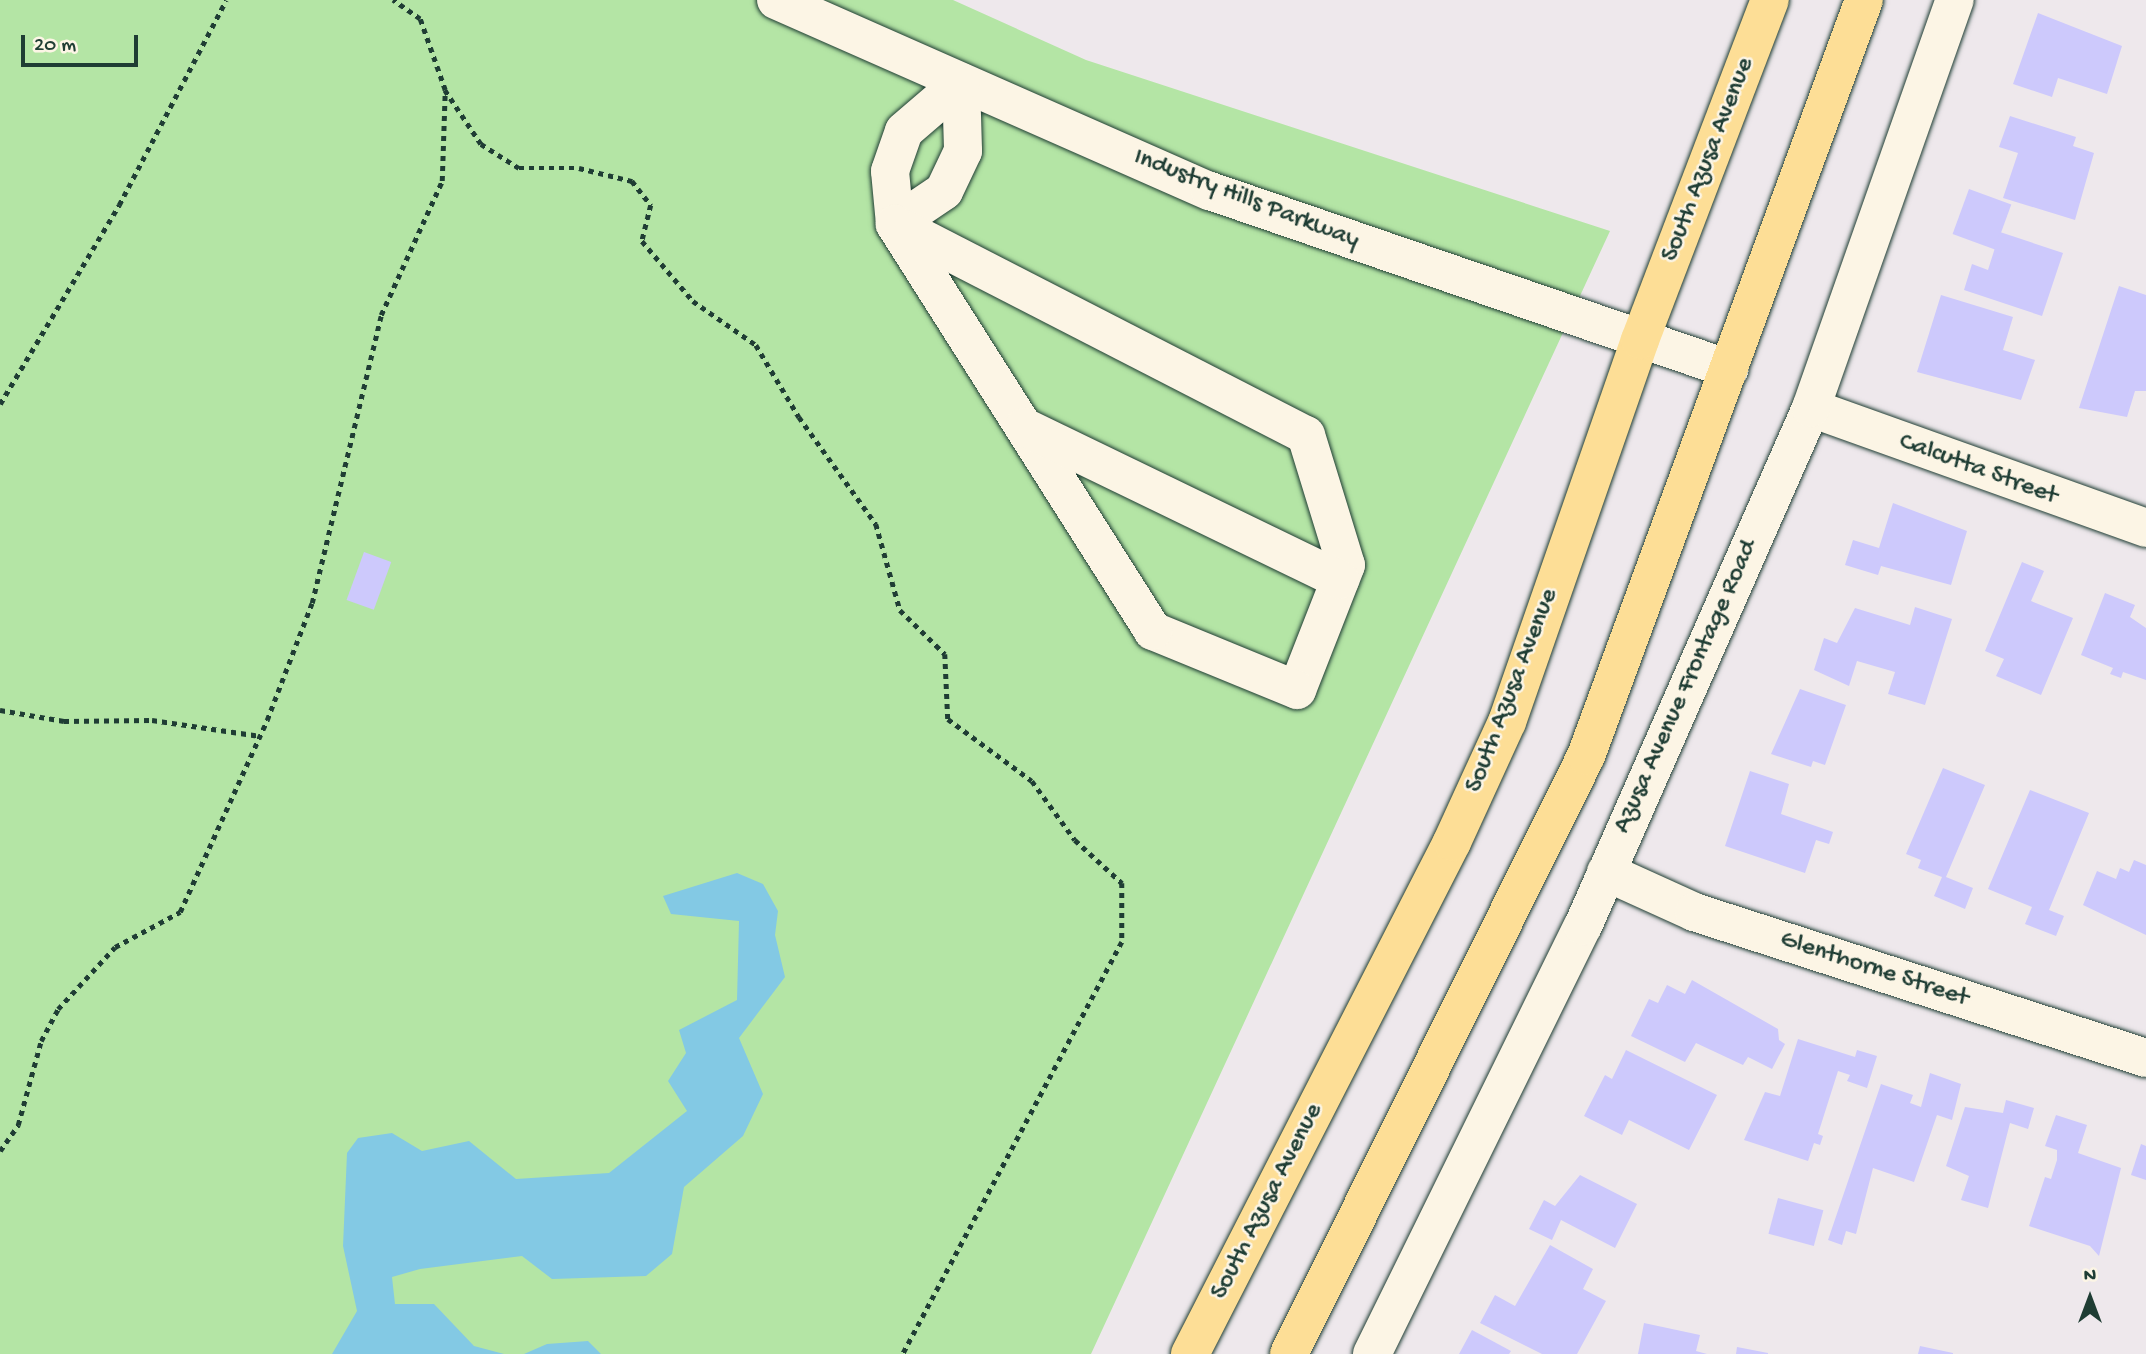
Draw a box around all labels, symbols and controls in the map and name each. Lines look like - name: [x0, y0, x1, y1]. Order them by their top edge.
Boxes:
- scale bar: [24, 21, 142, 65]
- text: 20 m: [34, 34, 76, 59]
- street label: South Azusa Avenue: [1656, 54, 1762, 266]
- street label: Industry Hills Parkway: [1129, 143, 1363, 257]
- street label: Calcutta Street: [1894, 427, 2062, 513]
- street label: Azusa Avenue Frontage Road: [1608, 535, 1766, 839]
- street label: South Azusa Avenue: [1460, 585, 1566, 797]
- street label: Glenthorne Street: [1776, 925, 1972, 1015]
- street label: South Azusa Avenue: [1205, 1099, 1331, 1305]
- north arrow: [2055, 1263, 2125, 1333]
- text: N: [2084, 1265, 2096, 1288]

